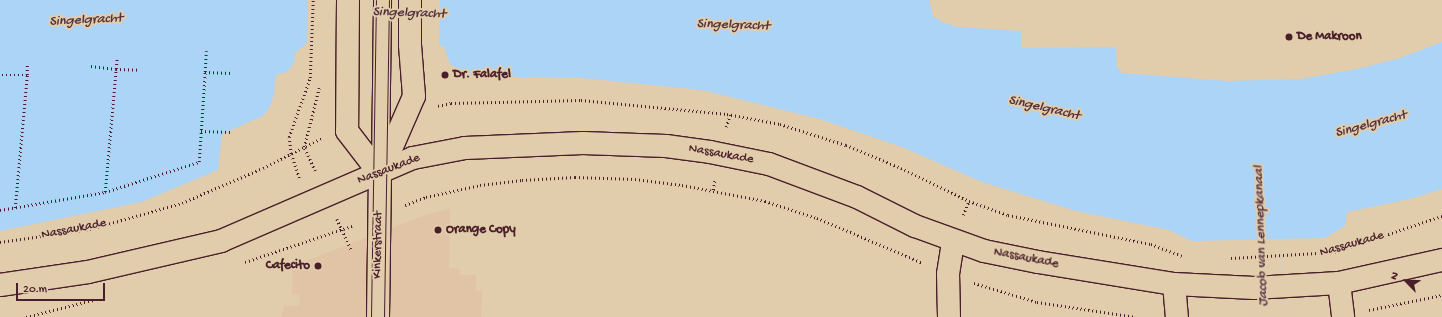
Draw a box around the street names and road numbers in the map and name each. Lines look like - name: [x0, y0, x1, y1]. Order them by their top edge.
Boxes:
- street label: Nassaukade: [687, 142, 755, 168]
- street label: Nassaukade: [355, 151, 423, 189]
- street label: Kinkerstraat: [371, 211, 387, 279]
- street label: Nassaukade: [40, 216, 108, 244]
- street label: Nassaukade: [1318, 228, 1386, 262]
- street label: Nassaukade: [992, 245, 1060, 273]

